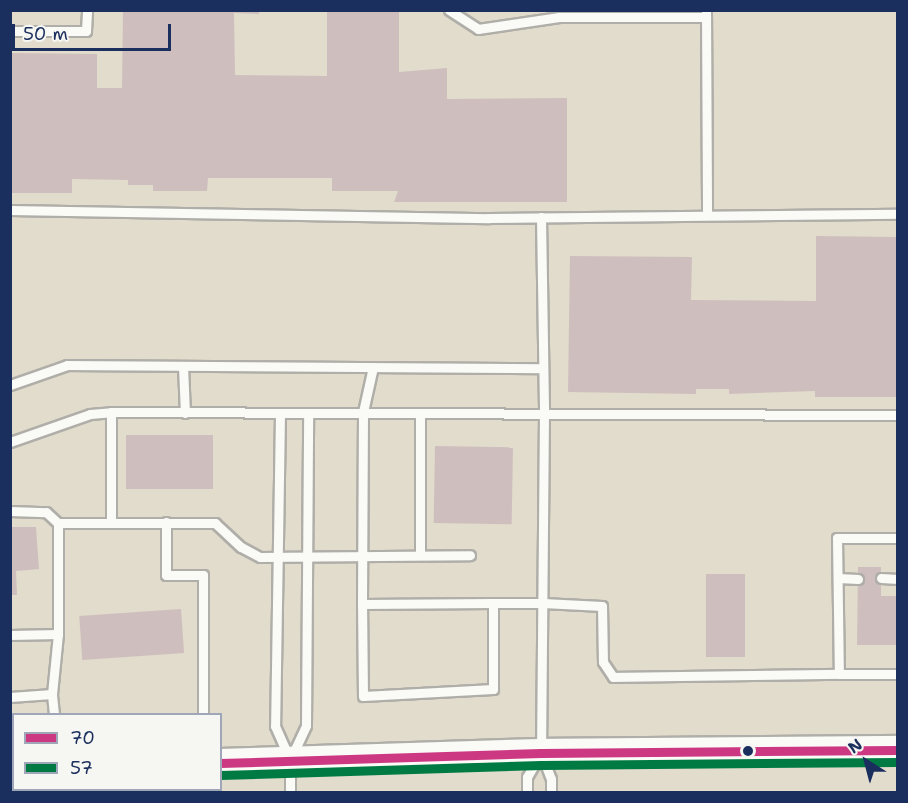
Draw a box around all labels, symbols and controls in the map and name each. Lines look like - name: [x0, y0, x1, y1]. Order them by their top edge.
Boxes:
- scale bar: [15, 12, 174, 50]
- text: 50 m: [23, 22, 68, 46]
- legend: [12, 713, 222, 791]
- text: 70: [70, 726, 95, 750]
- north arrow: [836, 731, 896, 791]
- text: N: [844, 734, 866, 758]
- unlabelled marker: [742, 745, 754, 757]
- text: 57: [70, 756, 93, 780]

